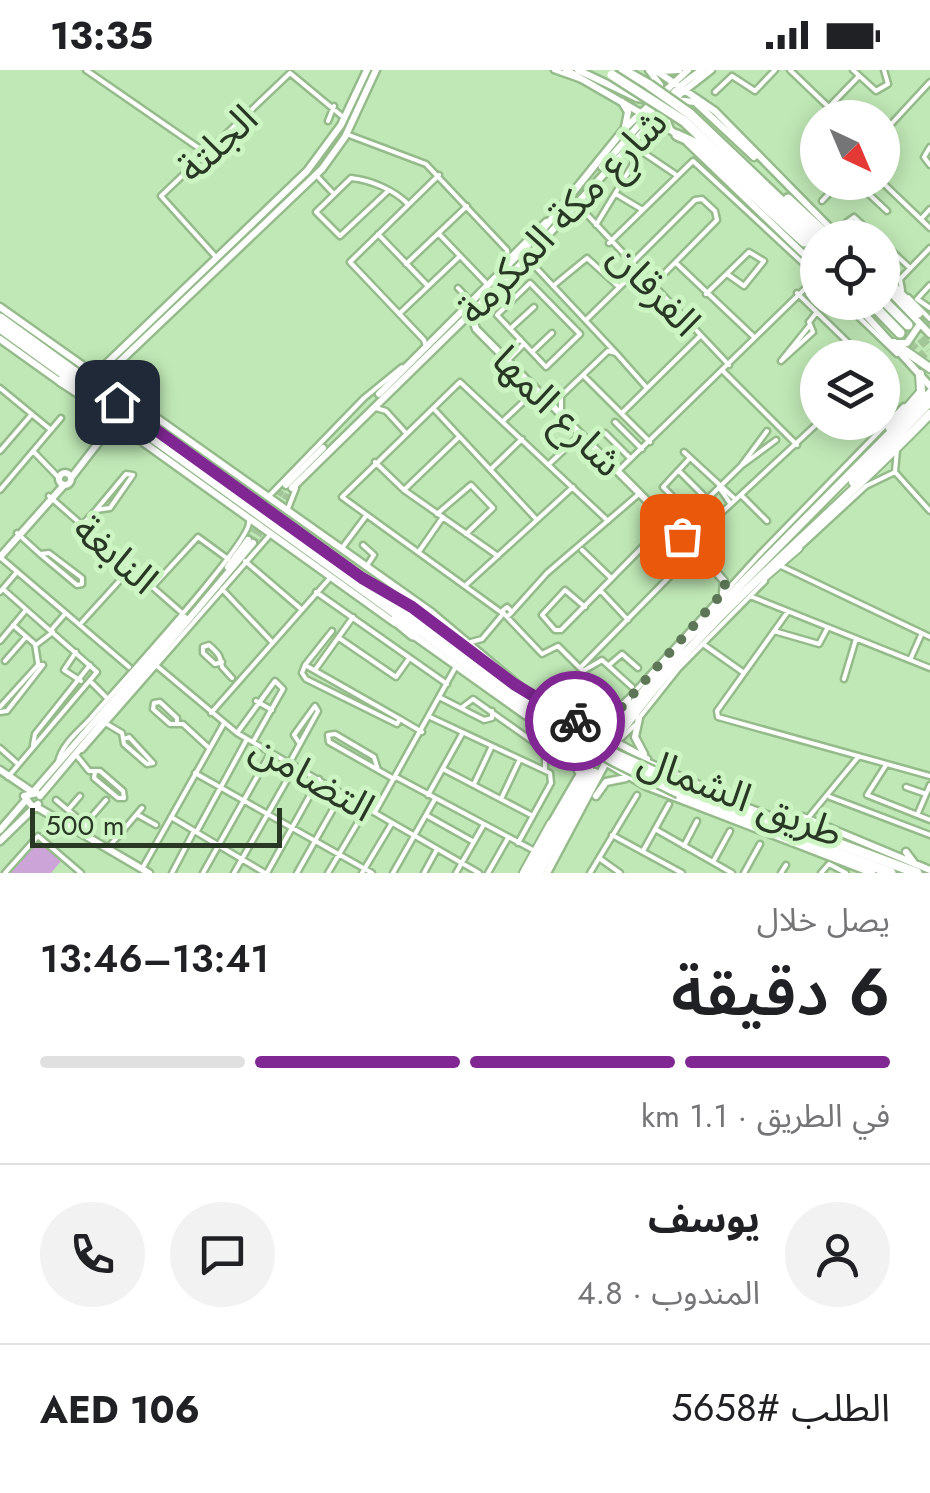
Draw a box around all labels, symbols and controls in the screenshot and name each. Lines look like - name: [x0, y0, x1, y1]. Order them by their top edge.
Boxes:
- text: 13:35: [50, 8, 153, 63]
- street label: الجلتة: [164, 90, 270, 196]
- street label: شارع مكة المكرمة: [444, 95, 681, 338]
- north arrow: [800, 100, 900, 200]
- map controls: [800, 100, 900, 440]
- button: locate: [800, 220, 900, 320]
- street label: الفرقان: [595, 229, 715, 349]
- street label: شارع المها: [478, 332, 637, 491]
- button: layers: [800, 340, 900, 440]
- pin: [75, 360, 160, 445]
- icon: home: [90, 375, 145, 430]
- pin: [640, 494, 725, 579]
- street label: النابغة: [61, 501, 171, 607]
- icon: bag: [655, 509, 710, 564]
- courier: [525, 671, 625, 771]
- icon: bike: [548, 694, 603, 749]
- street label: التضامن: [240, 718, 386, 836]
- street label: طريق الشمال: [630, 730, 852, 862]
- scale bar: [30, 803, 282, 848]
- text: 500 m: [45, 805, 125, 846]
- text: يصل خلال: [757, 897, 890, 943]
- text: 13:41–13:46: [40, 931, 269, 986]
- text: 6 دقيقة: [671, 945, 890, 1039]
- text: في الطريق · 1.1 km: [641, 1093, 890, 1139]
- text: يوسف: [648, 1191, 760, 1246]
- button: phone: [40, 1202, 145, 1307]
- button: chat: [170, 1202, 275, 1307]
- button: person: [785, 1202, 890, 1307]
- text: المندوب · 4.8: [577, 1270, 760, 1316]
- text: الطلب #5658: [671, 1380, 890, 1435]
- text: AED 106: [40, 1382, 200, 1437]

